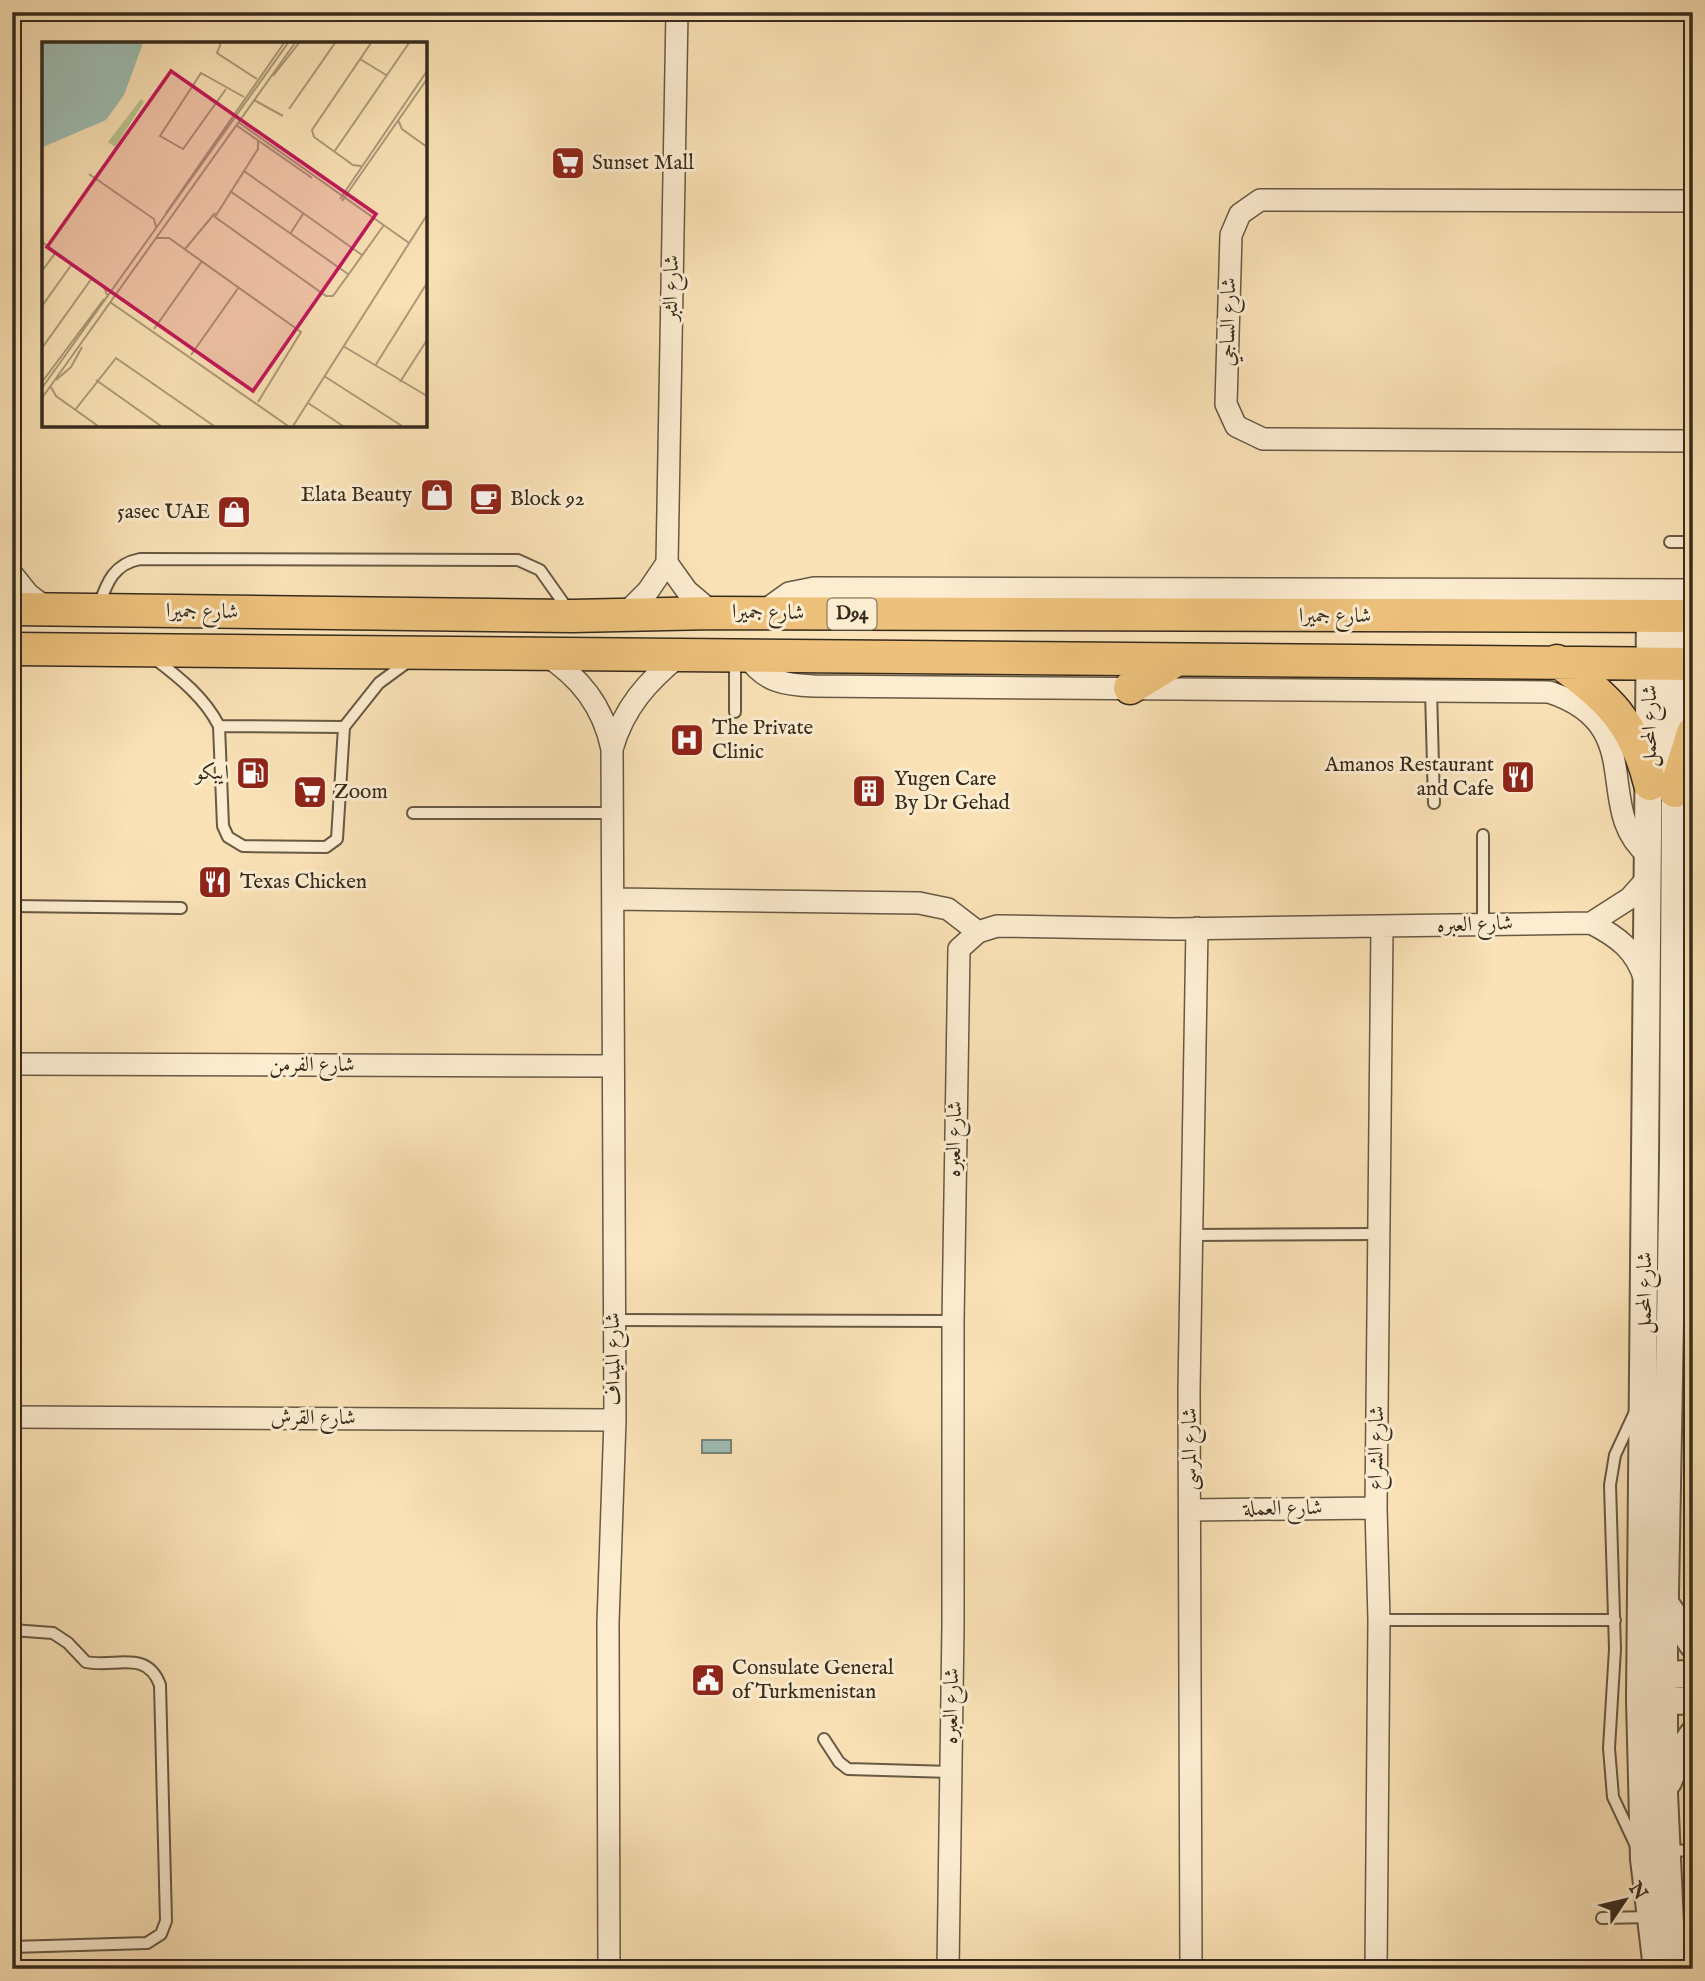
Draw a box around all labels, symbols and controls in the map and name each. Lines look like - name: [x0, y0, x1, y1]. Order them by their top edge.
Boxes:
- inset map: [42, 42, 427, 427]
- supermarket icon: Sunset Mall: [549, 144, 587, 182]
- place label: Sunset Mall: [592, 150, 694, 177]
- street label: شارع الثبر: [658, 255, 689, 323]
- street label: شارع الساجي: [1215, 277, 1246, 367]
- shop icon: Elata Beauty: [418, 476, 456, 514]
- cafe icon: Block 92: [467, 480, 505, 518]
- place label: Elata Beauty: [301, 482, 413, 509]
- place label: Block 92: [510, 486, 585, 513]
- shop icon: 5asec UAE: [215, 493, 253, 531]
- place label: 5asec UAE: [117, 499, 210, 526]
- street label: شارع جميرا: [165, 598, 238, 629]
- road number: D94: [828, 598, 876, 629]
- street label: شارع جميرا: [731, 599, 804, 630]
- street label: شارع جميرا: [1299, 603, 1371, 633]
- street label: شارع المحمل: [1637, 685, 1667, 767]
- place label: The Private Clinic: [712, 715, 814, 766]
- hospital icon: The Private Clinic: [668, 721, 706, 759]
- place label: Amanos Restaurant and Cafe: [1324, 752, 1494, 803]
- fuel station icon: ايبكو: [234, 754, 272, 792]
- restaurant icon: Amanos Restaurant and Cafe: [1499, 758, 1537, 796]
- place label: ايبكو: [193, 760, 229, 787]
- place label: Yugen Care By Dr Gehad: [894, 766, 1011, 817]
- building icon: Yugen Care By Dr Gehad: [850, 772, 888, 810]
- supermarket icon: Zoom: [291, 773, 329, 811]
- place label: Zoom: [334, 779, 388, 806]
- restaurant icon: Texas Chicken: [196, 863, 234, 901]
- place label: Texas Chicken: [240, 869, 367, 896]
- street label: شارع العبره: [1436, 910, 1514, 943]
- street label: شارع الفرمن: [269, 1052, 355, 1082]
- street label: شارع العبره: [941, 1101, 972, 1177]
- street label: شارع المحمل: [1632, 1252, 1662, 1334]
- street label: شارع الميداف: [600, 1312, 631, 1406]
- street label: شارع القرش: [270, 1405, 356, 1435]
- street label: شارع الشراع: [1363, 1405, 1394, 1491]
- street label: شارع المرسى: [1177, 1408, 1207, 1490]
- street label: شارع العملة: [1242, 1495, 1323, 1526]
- place label: Consulate General of Turkmenistan: [732, 1655, 894, 1706]
- public building icon: Consulate General of Turkmenistan: [689, 1661, 727, 1699]
- street label: شارع العبره: [938, 1668, 969, 1744]
- north arrow: [1590, 1866, 1660, 1936]
- text: N: [1622, 1877, 1652, 1905]

